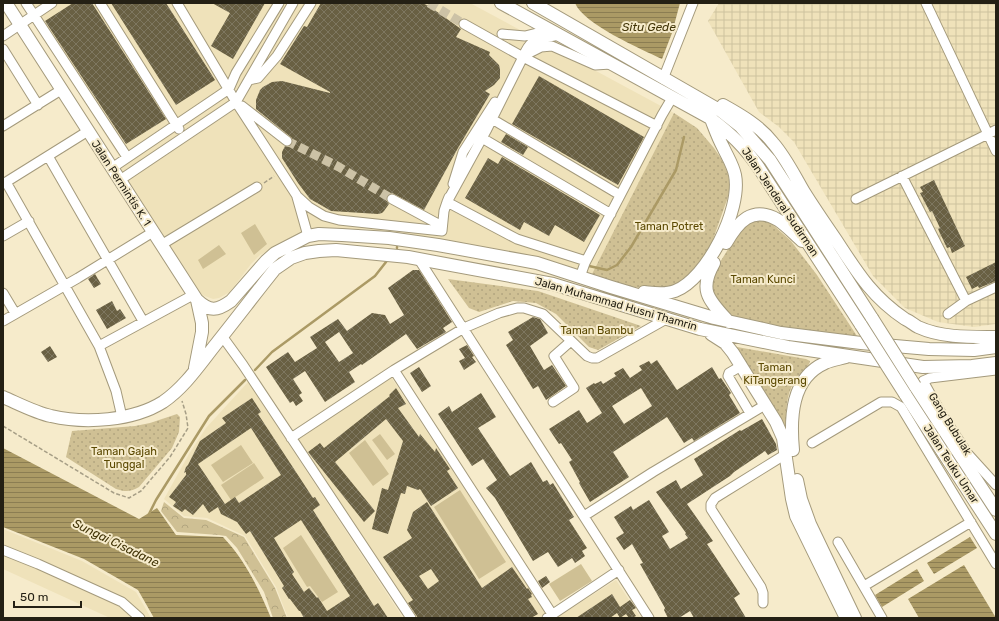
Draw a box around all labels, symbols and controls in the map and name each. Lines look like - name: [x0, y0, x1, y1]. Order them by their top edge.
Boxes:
- water label: Situ Gede: [622, 20, 676, 34]
- street label: Jalan Permintis K. 1: [88, 138, 154, 228]
- street label: Jalan Jenderal Sudirman: [739, 145, 821, 259]
- park label: Taman Potret: [635, 220, 704, 233]
- park label: Taman Kunci: [730, 273, 796, 286]
- street label: Jalan Muhammad Husni Thamrin: [533, 275, 699, 333]
- park label: Taman Bambu: [560, 324, 634, 337]
- park label: Taman KiTangerang: [743, 361, 807, 387]
- street label: Gang Bubulak: [926, 390, 975, 458]
- street label: Jalan Teuku Umar: [921, 422, 982, 507]
- park label: Taman Gajah Tunggal: [91, 445, 157, 471]
- water label: Sungai Cisadane: [71, 516, 162, 570]
- scale bar: [14, 583, 81, 609]
- text: 50 m: [20, 590, 48, 604]

